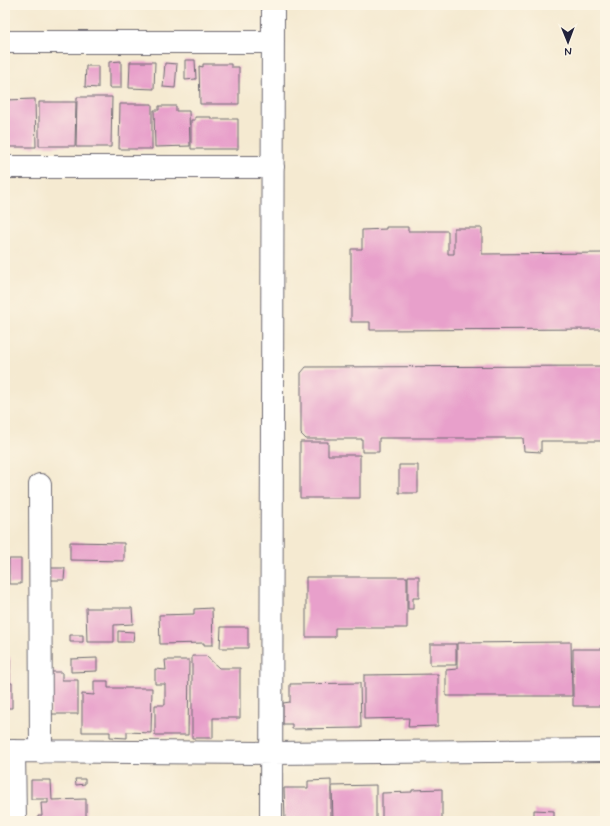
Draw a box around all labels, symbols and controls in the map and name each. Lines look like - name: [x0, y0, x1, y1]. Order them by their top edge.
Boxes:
- north arrow: [548, 22, 588, 62]
- text: N: [564, 44, 572, 58]

